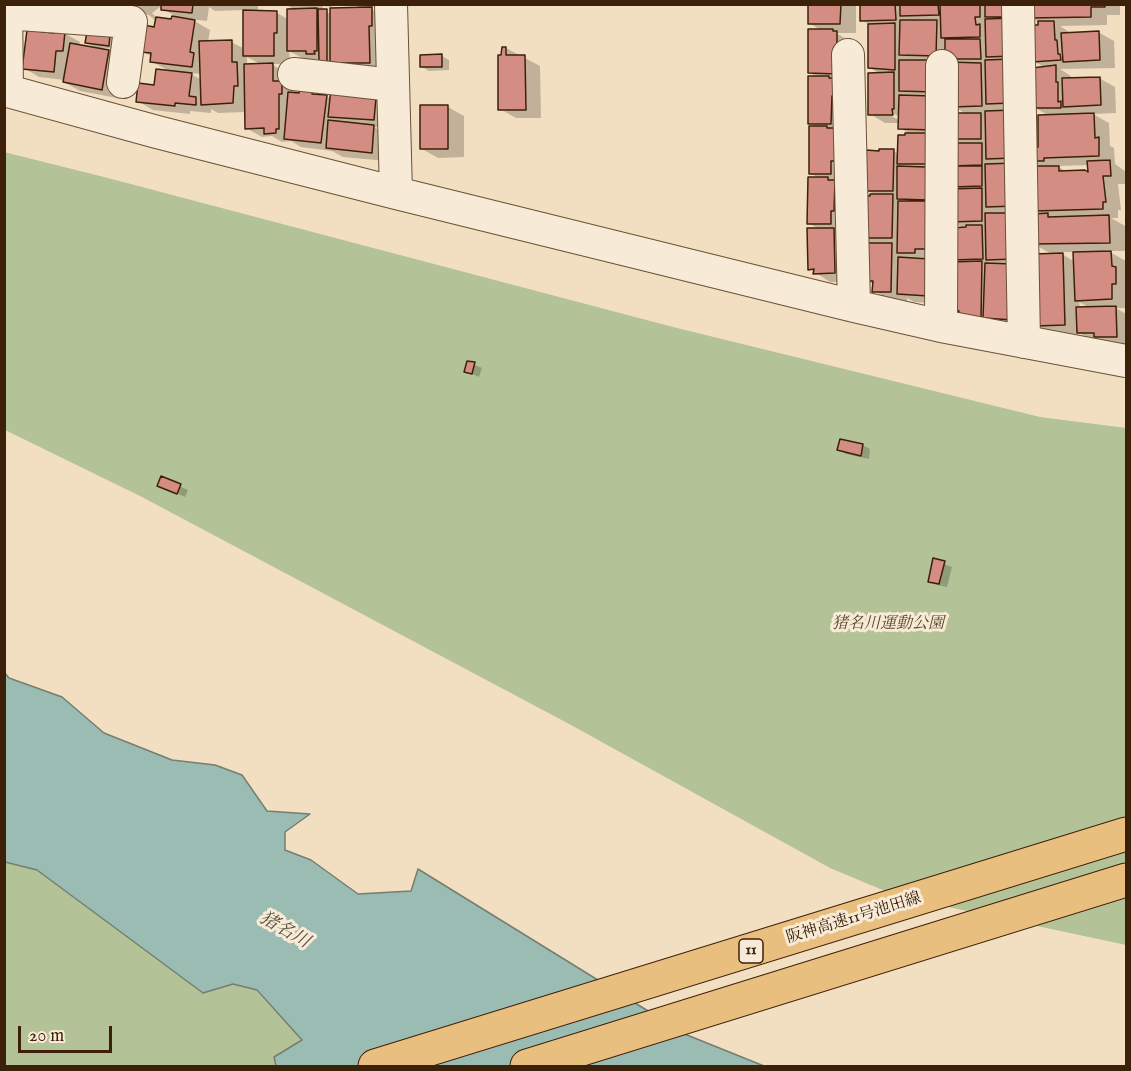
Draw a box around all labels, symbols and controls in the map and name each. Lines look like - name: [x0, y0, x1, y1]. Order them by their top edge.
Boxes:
- park label: 猪名川運動公園: [832, 615, 944, 635]
- street label: 阪神高速11号池田線: [784, 889, 924, 949]
- water label: 猪名川: [255, 908, 313, 954]
- road number: 11: [739, 939, 763, 963]
- scale bar: [21, 1014, 116, 1052]
- text: 20 m: [29, 1025, 64, 1048]

